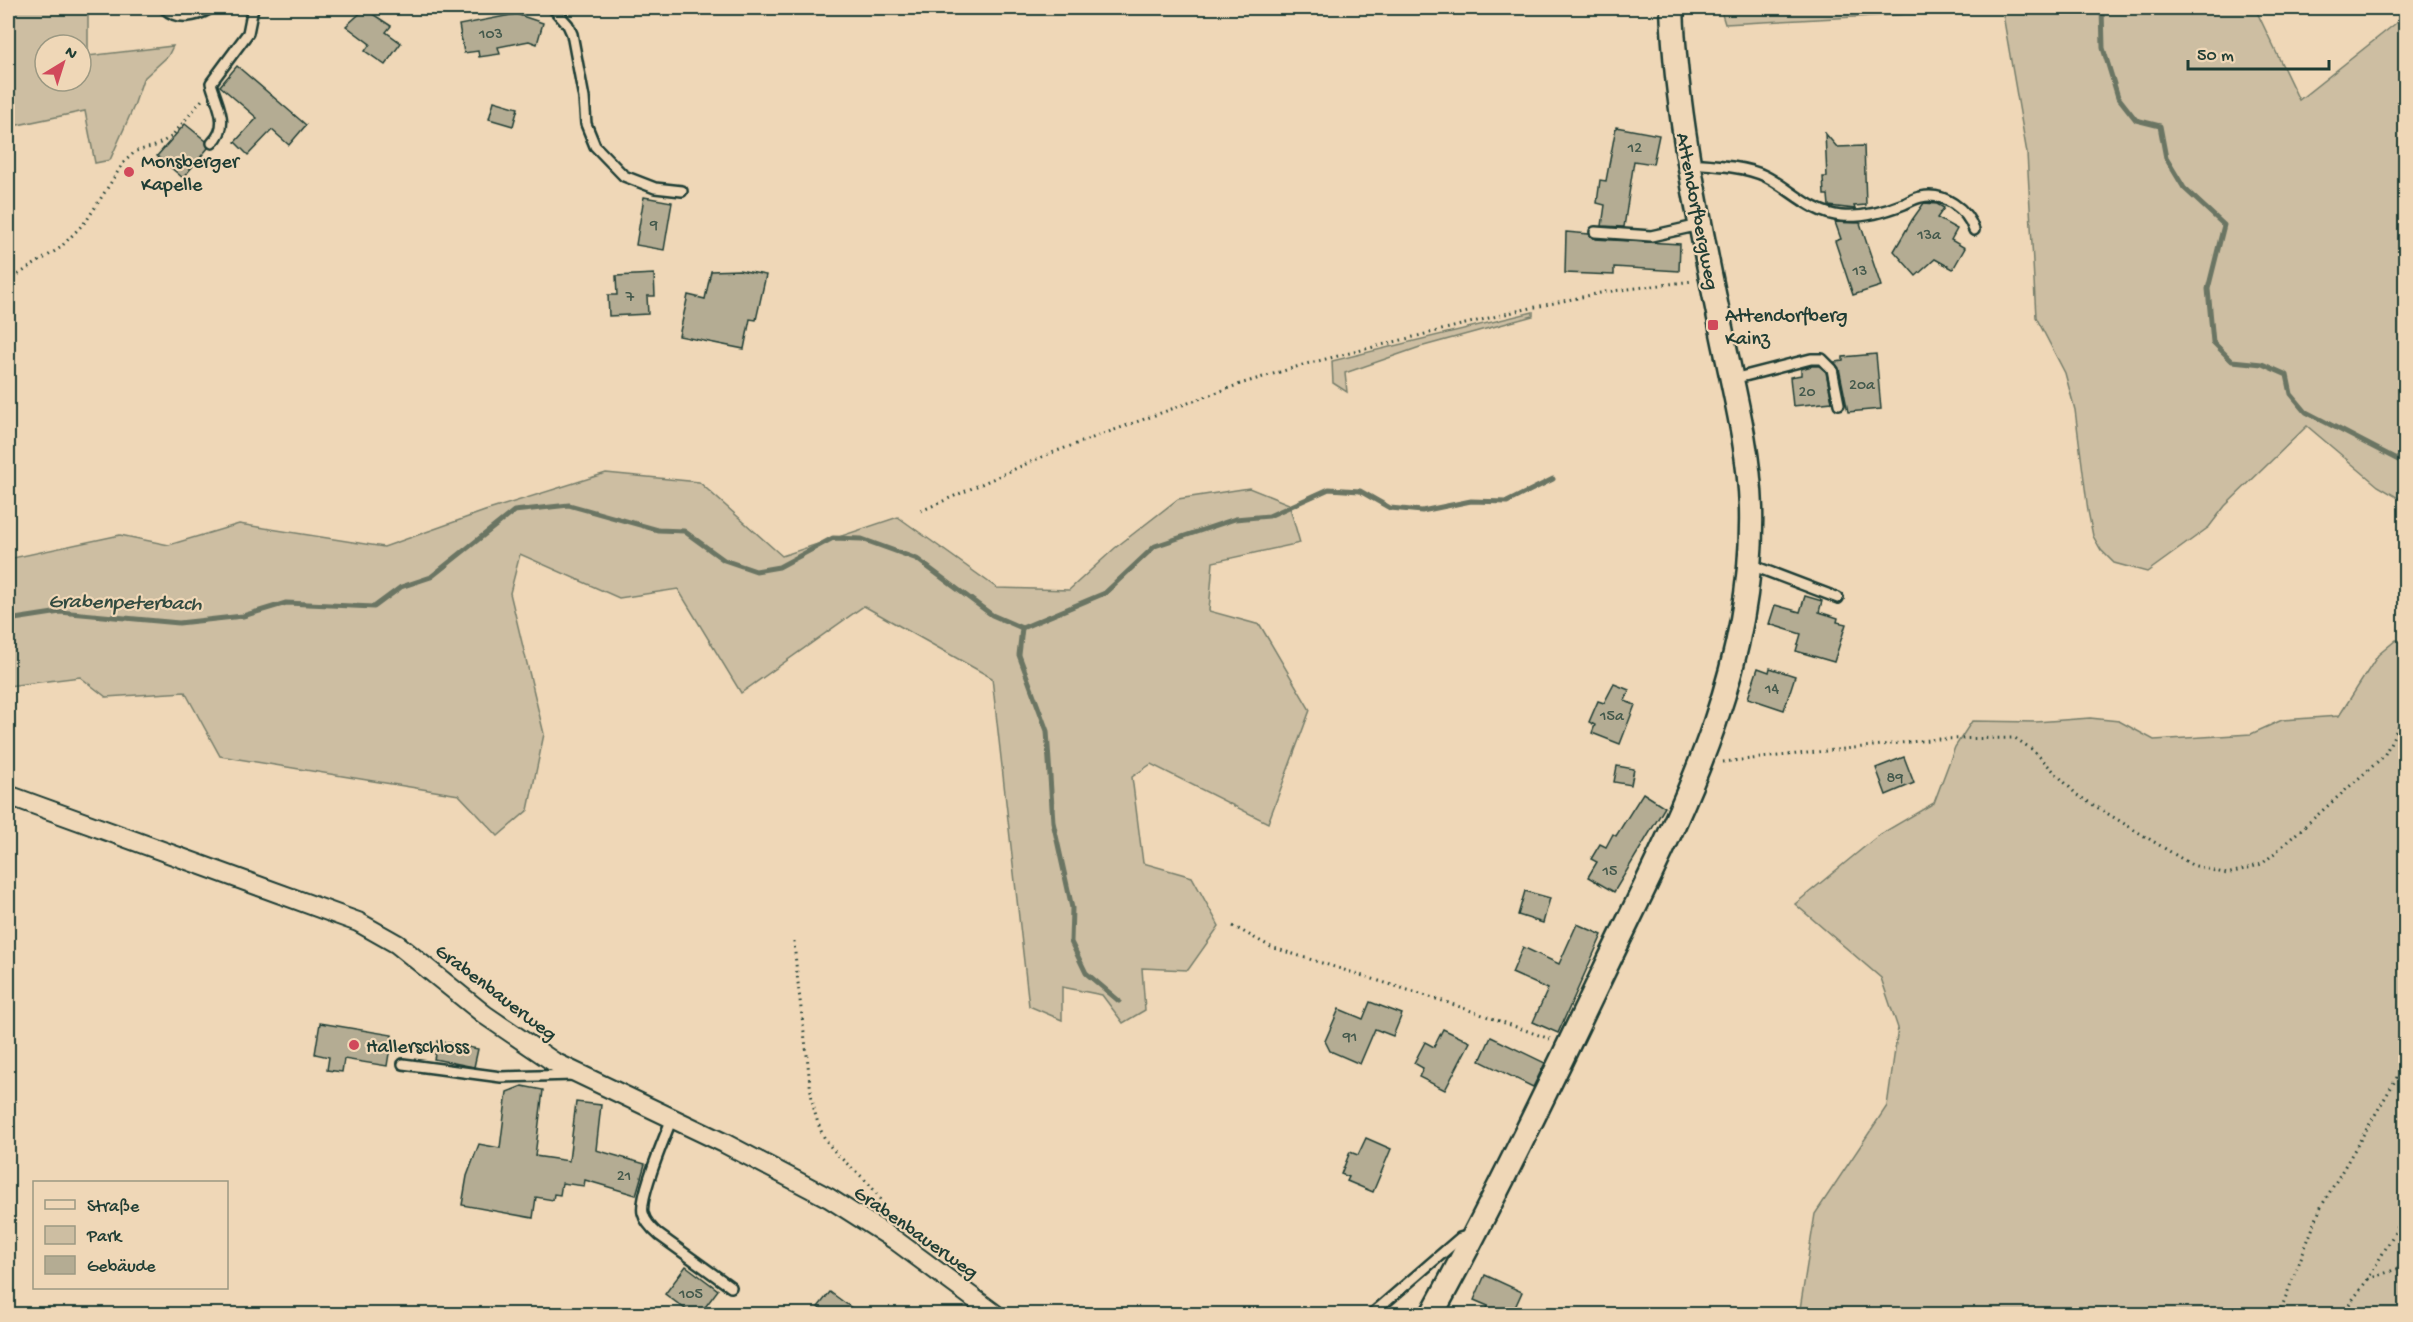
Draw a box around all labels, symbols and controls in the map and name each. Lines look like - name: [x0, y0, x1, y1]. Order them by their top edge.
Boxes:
- house number: 103: [478, 26, 503, 45]
- north arrow: [33, 33, 93, 93]
- scale bar: [2188, 33, 2329, 71]
- text: N: [60, 43, 80, 65]
- text: 50 m: [2197, 46, 2234, 67]
- street label: Attendorfbergweg: [1669, 131, 1722, 292]
- house number: 12: [1627, 140, 1642, 159]
- place label: Monsberger Kapelle: [141, 152, 241, 198]
- marker: Monsberger Kapelle: [122, 165, 136, 179]
- house number: 9: [649, 217, 658, 236]
- house number: 13a: [1916, 227, 1942, 246]
- house number: 13: [1852, 263, 1867, 282]
- house number: 7: [625, 289, 635, 308]
- place label: Attendorfberg Kainz: [1725, 306, 1848, 352]
- marker: Attendorfberg Kainz: [1706, 318, 1720, 332]
- house number: 20a: [1849, 377, 1876, 396]
- house number: 20: [1799, 384, 1815, 403]
- water label: Grabenpeterbach: [48, 591, 203, 618]
- house number: 14: [1764, 681, 1779, 700]
- house number: 15a: [1599, 708, 1625, 727]
- house number: 89: [1887, 770, 1903, 789]
- house number: 15: [1602, 863, 1617, 882]
- street label: Grabenbauerweg: [429, 940, 560, 1047]
- house number: 91: [1342, 1029, 1357, 1048]
- place label: Hallerschloss: [366, 1037, 470, 1060]
- marker: Hallerschloss: [347, 1038, 361, 1052]
- house number: 21: [617, 1168, 631, 1187]
- legend: [33, 1181, 228, 1289]
- street label: Grabenbauerweg: [848, 1182, 982, 1285]
- text: Straße: [87, 1197, 140, 1218]
- text: Park: [86, 1227, 123, 1248]
- text: Gebäude: [87, 1257, 156, 1278]
- house number: 105: [678, 1286, 703, 1305]

